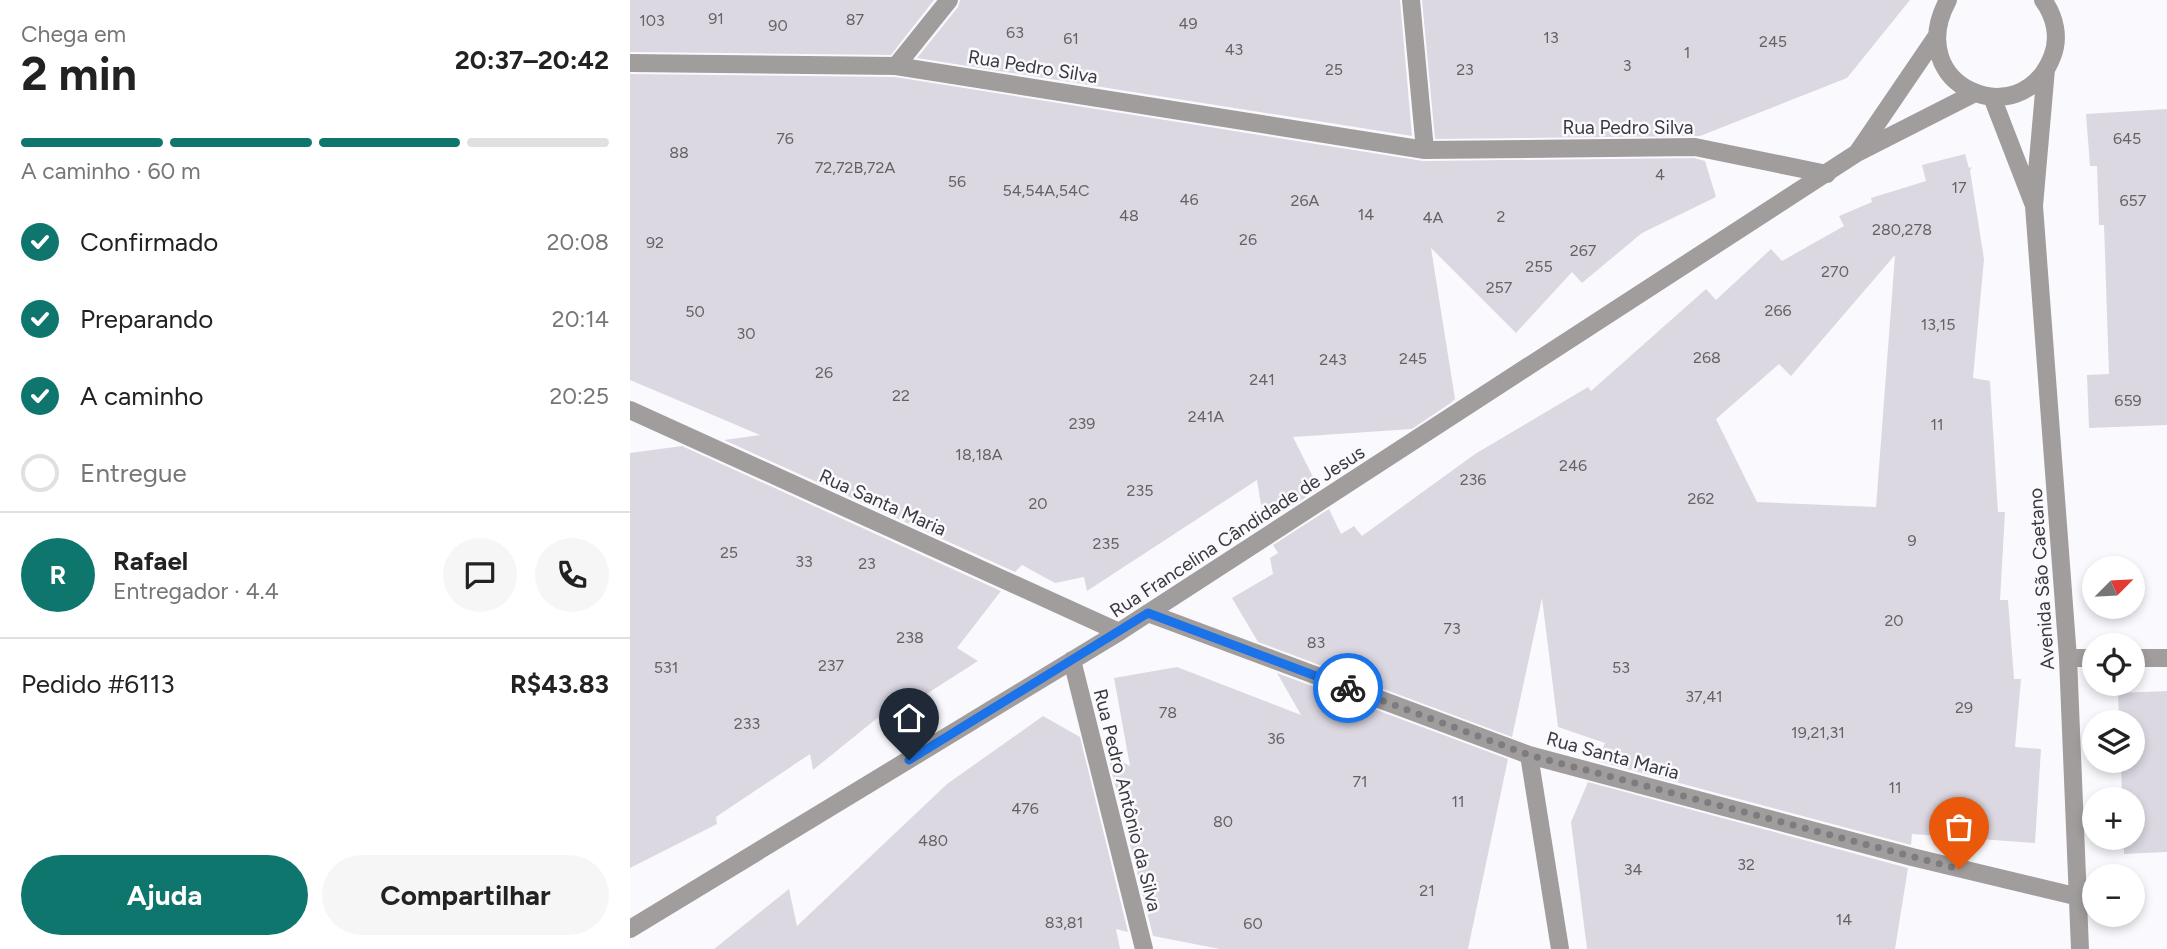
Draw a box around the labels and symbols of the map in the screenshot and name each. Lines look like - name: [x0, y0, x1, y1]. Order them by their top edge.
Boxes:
- house number: 91: [708, 9, 724, 28]
- house number: 87: [846, 10, 865, 29]
- house number: 103: [639, 11, 665, 30]
- house number: 49: [1179, 14, 1198, 33]
- house number: 90: [768, 16, 788, 35]
- house number: 63: [1006, 23, 1024, 42]
- house number: 13: [1543, 28, 1559, 47]
- house number: 61: [1063, 29, 1079, 48]
- house number: 245: [1759, 32, 1787, 51]
- house number: 43: [1225, 40, 1243, 59]
- house number: 1: [1684, 43, 1690, 62]
- street label: Rua Pedro Silva: [966, 45, 1099, 88]
- house number: 3: [1623, 56, 1631, 75]
- house number: 25: [1325, 60, 1343, 79]
- house number: 23: [1456, 60, 1474, 79]
- street label: Rua Pedro Silva: [1563, 116, 1693, 139]
- house number: 76: [776, 129, 794, 148]
- house number: 645: [2113, 129, 2141, 148]
- house number: 88: [669, 143, 689, 162]
- house number: 72,72B,72A: [815, 158, 895, 177]
- house number: 4: [1655, 165, 1665, 184]
- house number: 56: [948, 172, 966, 191]
- house number: 17: [1951, 178, 1967, 197]
- house number: 54,54A,54C: [1002, 181, 1090, 200]
- house number: 46: [1180, 190, 1199, 209]
- house number: 26A: [1291, 191, 1320, 210]
- house number: 657: [2120, 191, 2147, 210]
- house number: 14: [1358, 205, 1374, 224]
- house number: 48: [1119, 206, 1139, 225]
- house number: 2: [1497, 207, 1505, 226]
- house number: 4A: [1423, 208, 1444, 227]
- house number: 280,278: [1872, 220, 1932, 239]
- house number: 26: [1239, 230, 1257, 249]
- house number: 92: [646, 233, 664, 252]
- house number: 267: [1570, 241, 1597, 260]
- house number: 255: [1525, 257, 1553, 276]
- house number: 270: [1821, 262, 1849, 281]
- house number: 257: [1486, 278, 1513, 297]
- house number: 266: [1764, 301, 1792, 320]
- house number: 50: [685, 302, 705, 321]
- house number: 13,15: [1921, 315, 1955, 334]
- house number: 30: [737, 324, 755, 343]
- house number: 268: [1693, 348, 1721, 367]
- house number: 245: [1399, 349, 1427, 368]
- house number: 243: [1319, 350, 1347, 369]
- house number: 26: [815, 363, 833, 382]
- house number: 241: [1249, 370, 1275, 389]
- house number: 22: [892, 386, 910, 405]
- house number: 659: [2114, 391, 2142, 410]
- house number: 241A: [1188, 407, 1224, 426]
- house number: 239: [1069, 414, 1095, 433]
- house number: 11: [1930, 415, 1944, 434]
- street label: Rua Francelina Cândidade de Jesus: [1106, 440, 1369, 623]
- house number: 18,18A: [955, 445, 1003, 464]
- house number: 246: [1559, 456, 1587, 475]
- street label: Rua Santa Maria: [816, 464, 950, 541]
- house number: 236: [1460, 470, 1486, 489]
- house number: 235: [1127, 481, 1153, 500]
- street label: Avenida São Caetano: [2024, 487, 2059, 671]
- house number: 262: [1688, 489, 1714, 508]
- house number: 20: [1028, 494, 1048, 513]
- house number: 9: [1907, 531, 1917, 550]
- house number: 235: [1093, 534, 1119, 553]
- house number: 25: [720, 543, 738, 562]
- house number: 33: [795, 552, 813, 571]
- house number: 23: [858, 554, 876, 573]
- north arrow: [2082, 556, 2146, 620]
- house number: 20: [1884, 611, 1904, 630]
- house number: 73: [1443, 619, 1461, 638]
- house number: 238: [896, 628, 924, 647]
- house number: 83: [1307, 633, 1325, 652]
- courier: [1313, 653, 1383, 723]
- house number: 237: [818, 656, 845, 675]
- house number: 531: [654, 658, 678, 677]
- house number: 53: [1612, 658, 1630, 677]
- street label: Rua Pedro Antônio da Silva: [1089, 686, 1166, 914]
- house number: 37,41: [1685, 687, 1723, 706]
- pin: [879, 688, 939, 760]
- house number: 29: [1955, 698, 1973, 717]
- house number: 78: [1159, 703, 1177, 722]
- house number: 233: [734, 714, 760, 733]
- house number: 19,21,31: [1791, 723, 1845, 742]
- street label: Rua Santa Maria: [1544, 727, 1682, 784]
- house number: 36: [1267, 729, 1285, 748]
- house number: 71: [1352, 772, 1368, 791]
- house number: 11: [1888, 778, 1902, 797]
- house number: 11: [1451, 792, 1465, 811]
- pin: [1929, 797, 1989, 869]
- house number: 476: [1011, 799, 1039, 818]
- house number: 80: [1213, 812, 1233, 831]
- house number: 480: [918, 831, 948, 850]
- house number: 32: [1737, 855, 1755, 874]
- house number: 34: [1624, 860, 1642, 879]
- house number: 21: [1419, 881, 1435, 900]
- house number: 14: [1836, 910, 1852, 929]
- house number: 83,81: [1045, 913, 1083, 932]
- house number: 60: [1243, 914, 1263, 933]

